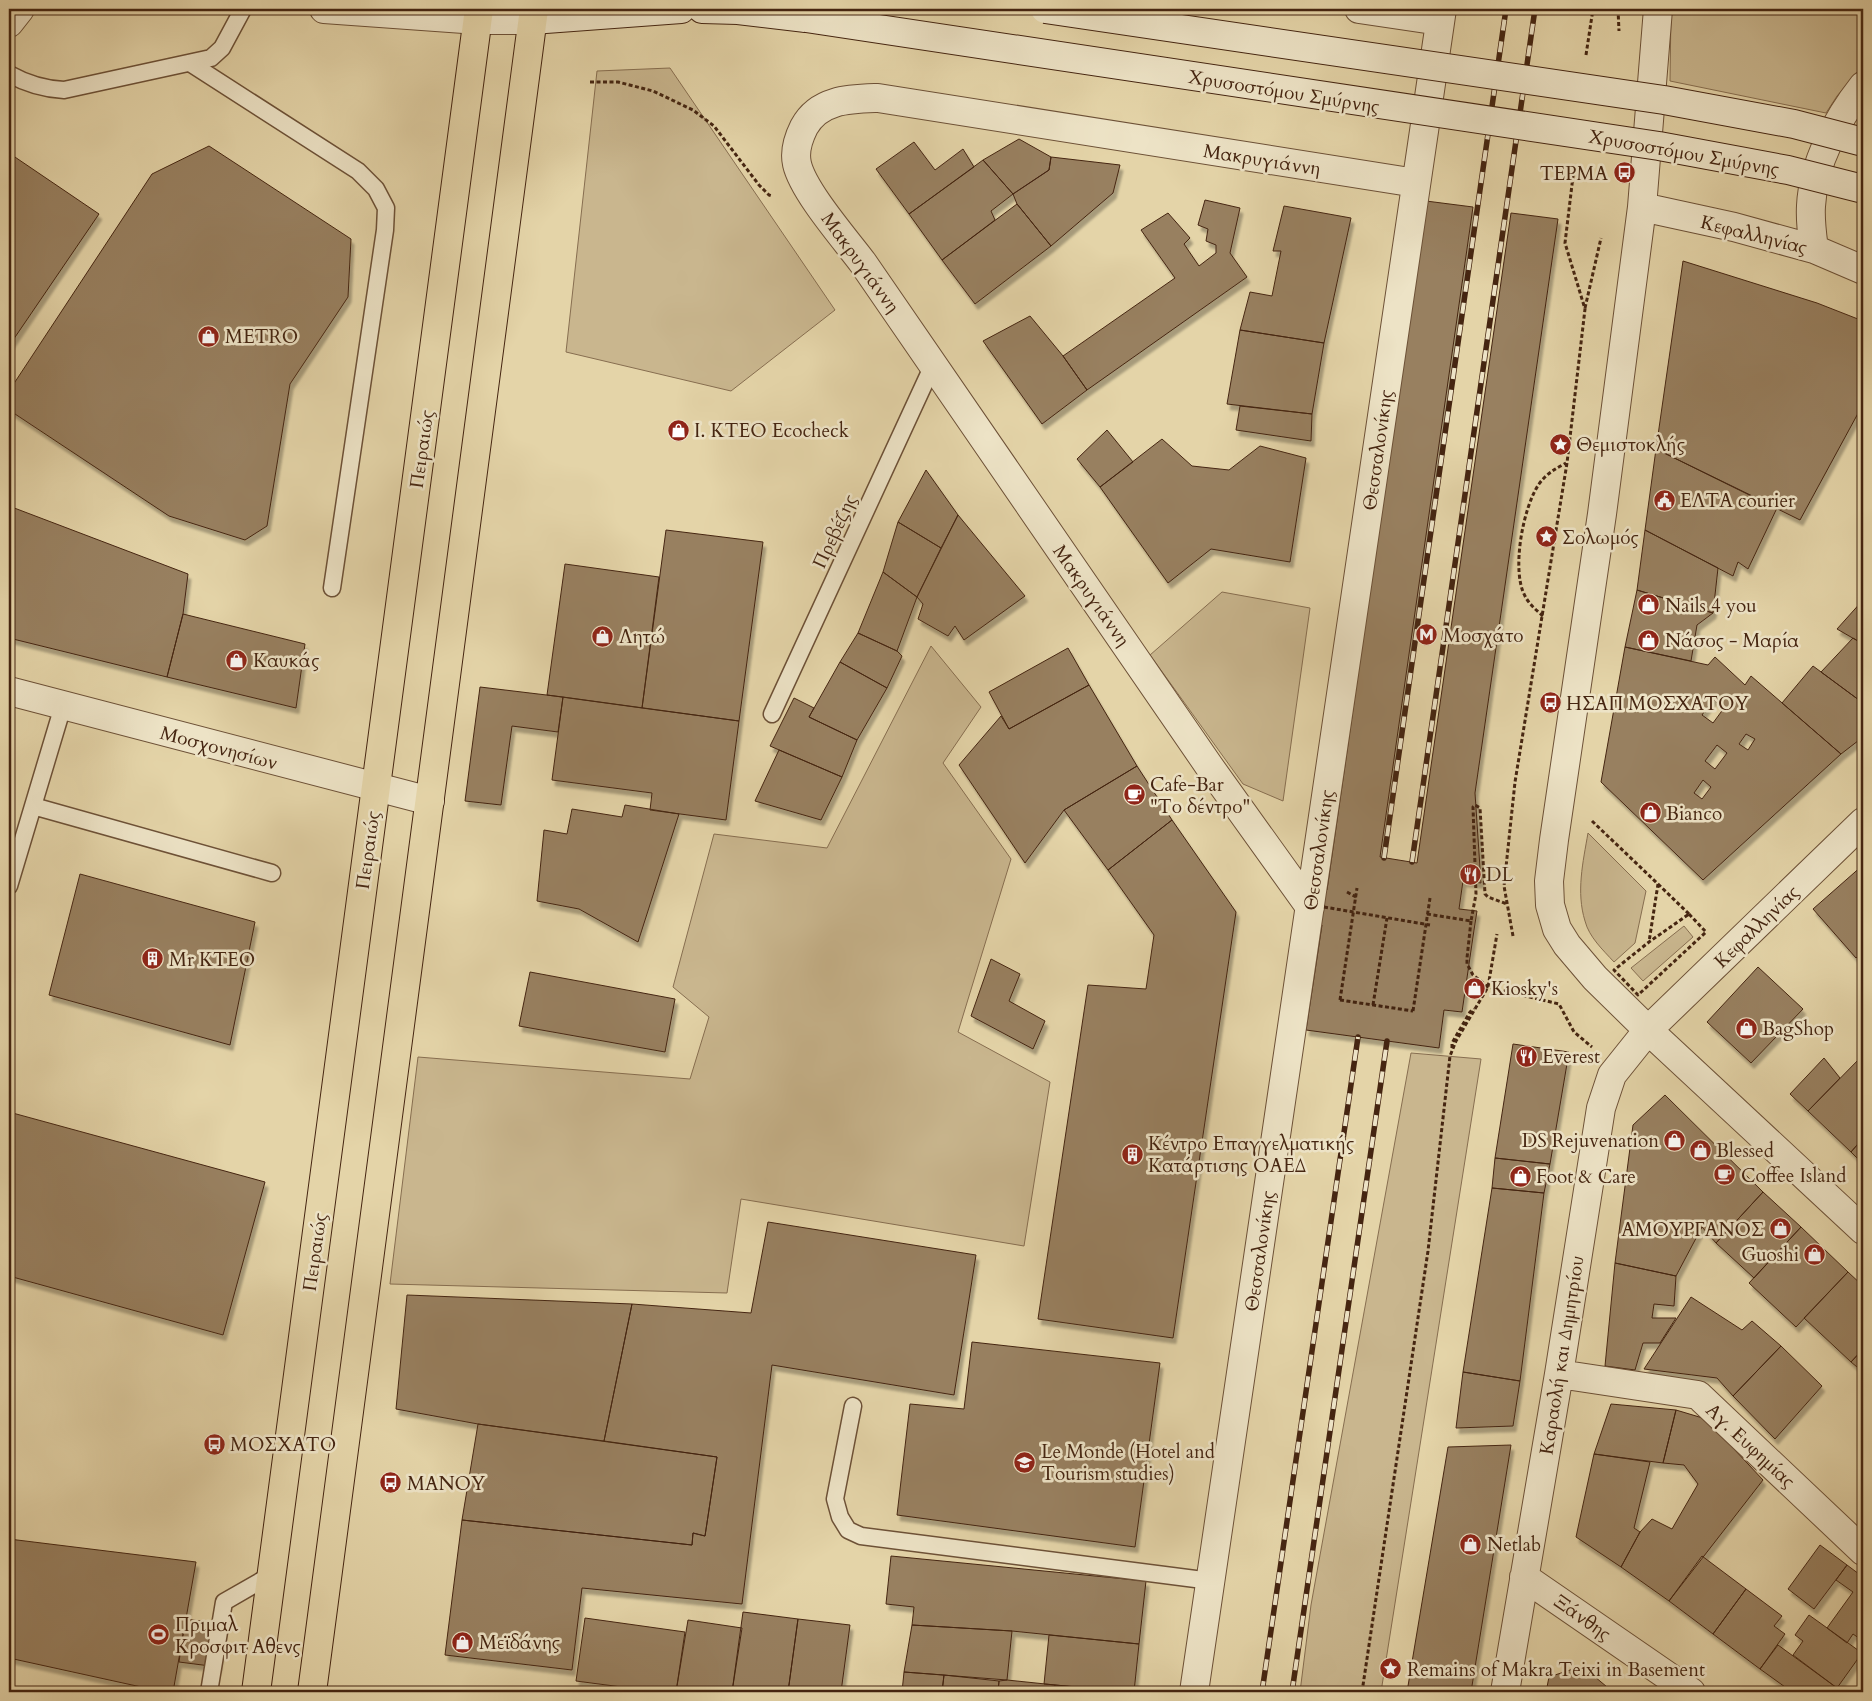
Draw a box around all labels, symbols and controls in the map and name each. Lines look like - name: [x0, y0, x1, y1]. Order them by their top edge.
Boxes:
- street label: Χρυσοστόμου Σμύρνης: [1186, 64, 1381, 120]
- street label: Χρυσοστόμου Σμύρνης: [1586, 123, 1781, 183]
- street label: Μακρυγιάννη: [1201, 138, 1322, 182]
- place label: ΤΕΡΜΑ: [1540, 161, 1608, 187]
- bus stop icon: ΤΕΡΜΑ: [1612, 161, 1636, 185]
- street label: Μακρυγιάννη: [815, 207, 906, 318]
- street label: Κεφαλληνίας: [1698, 209, 1810, 261]
- shop icon: METRO: [197, 324, 221, 348]
- place label: METRO: [225, 324, 298, 350]
- street label: Θεσσαλονίκης: [1357, 388, 1399, 512]
- street label: Πειραιώς: [404, 408, 440, 490]
- shop icon: Ι. ΚΤΕΟ Ecocheck: [666, 418, 690, 442]
- place label: Ι. ΚΤΕΟ Ecocheck: [694, 418, 850, 444]
- place icon: Θεμιστοκλής: [1548, 432, 1572, 456]
- place label: Θεμιστοκλής: [1576, 432, 1685, 458]
- public building icon: ΕΛΤΑ courier: [1652, 488, 1676, 512]
- place label: ΕΛΤΑ courier: [1680, 488, 1795, 514]
- street label: Πρεβέζης: [806, 490, 863, 573]
- place icon: Σολωμός: [1534, 525, 1558, 549]
- place label: Σολωμός: [1562, 525, 1639, 551]
- street label: Μακρυγιάννη: [1047, 540, 1136, 652]
- shop icon: Nails 4 you: [1637, 593, 1661, 617]
- place label: Nails 4 you: [1665, 593, 1757, 619]
- metro station icon: Μοσχάτο: [1415, 623, 1439, 647]
- place label: Μοσχάτο: [1443, 623, 1524, 649]
- shop icon: Λητώ: [591, 624, 615, 648]
- place label: Λητώ: [619, 624, 665, 650]
- shop icon: Νάσος - Μαρία: [1637, 628, 1661, 652]
- place label: Νάσος - Μαρία: [1665, 628, 1799, 654]
- shop icon: Καυκάς: [225, 648, 249, 672]
- place label: Καυκάς: [253, 648, 319, 674]
- bus stop icon: ΗΣΑΠ ΜΟΣΧΑΤΟΥ: [1538, 691, 1562, 715]
- place label: ΗΣΑΠ ΜΟΣΧΑΤΟΥ: [1566, 691, 1749, 717]
- street label: Μοσχονησίων: [157, 720, 280, 776]
- place label: Cafe-Bar "Το δέντρο": [1150, 772, 1250, 820]
- cafe icon: Cafe-Bar "Το δέντρο": [1122, 783, 1146, 807]
- street label: Θεσσαλονίκης: [1298, 788, 1340, 912]
- shop icon: Bianco: [1638, 801, 1662, 825]
- place label: Bianco: [1666, 801, 1722, 827]
- street label: Πειραιώς: [350, 809, 386, 891]
- restaurant icon: DL: [1458, 862, 1482, 886]
- place label: DL: [1486, 862, 1513, 888]
- street label: Κεφαλληνίας: [1708, 879, 1805, 974]
- building icon: Mr KTEO: [141, 947, 165, 971]
- place label: Mr KTEO: [169, 947, 255, 973]
- shop icon: Kiosky's: [1463, 976, 1487, 1000]
- place label: Kiosky's: [1491, 976, 1558, 1002]
- shop icon: BagShop: [1734, 1016, 1758, 1040]
- place label: BagShop: [1762, 1016, 1834, 1042]
- restaurant icon: Everest: [1514, 1044, 1538, 1068]
- place label: Everest: [1542, 1044, 1600, 1070]
- place label: DS Rejuvenation: [1522, 1128, 1659, 1154]
- shop icon: DS Rejuvenation: [1663, 1128, 1687, 1152]
- place label: Κέντρο Επαγγελματικής Κατάρτισης ΟΑΕΔ: [1148, 1131, 1354, 1179]
- shop icon: Blessed: [1688, 1138, 1712, 1162]
- place label: Blessed: [1716, 1138, 1774, 1164]
- building icon: Κέντρο Επαγγελματικής Κατάρτισης ΟΑΕΔ: [1120, 1142, 1144, 1166]
- cafe icon: Coffee Island: [1713, 1163, 1737, 1187]
- place label: Coffee Island: [1741, 1163, 1846, 1189]
- shop icon: Foot & Care: [1508, 1164, 1532, 1188]
- place label: Foot & Care: [1536, 1164, 1636, 1190]
- street label: Θεσσαλονίκης: [1239, 1189, 1281, 1313]
- street label: Πειραιώς: [297, 1211, 333, 1293]
- place label: ΑΜΟΥΡΓΑΝΟΣ: [1621, 1217, 1764, 1243]
- shop icon: ΑΜΟΥΡΓΑΝΟΣ: [1768, 1217, 1792, 1241]
- place label: Guoshi: [1741, 1242, 1799, 1268]
- shop icon: Guoshi: [1803, 1242, 1827, 1266]
- street label: Καραολή και Δημητρίου: [1533, 1254, 1591, 1457]
- street label: Αγ. Ευφημίας: [1700, 1398, 1801, 1494]
- bus stop icon: ΜΟΣΧΑΤΟ: [202, 1432, 226, 1456]
- place label: ΜΟΣΧΑΤΟ: [230, 1432, 336, 1458]
- place label: Le Monde (Hotel and Tourism studies): [1041, 1439, 1215, 1487]
- school or university icon: Le Monde (Hotel and Tourism studies): [1013, 1450, 1037, 1474]
- bus stop icon: ΜΑΝΟΥ: [379, 1471, 403, 1495]
- place label: ΜΑΝΟΥ: [407, 1471, 486, 1497]
- shop icon: Netlab: [1459, 1532, 1483, 1556]
- place label: Netlab: [1487, 1532, 1541, 1558]
- street label: Ξάνθης: [1549, 1589, 1616, 1647]
- place label: Πριμαλ Κροσφιτ Αθενς: [175, 1612, 301, 1660]
- sports icon: Πριμαλ Κροσφιτ Αθενς: [147, 1623, 171, 1647]
- shop icon: Μεϊδάνης: [451, 1630, 475, 1654]
- place label: Μεϊδάνης: [479, 1630, 560, 1656]
- place icon: Remains of Makra Teixi in Basement: [1379, 1657, 1403, 1681]
- place label: Remains of Makra Teixi in Basement: [1407, 1657, 1705, 1683]

